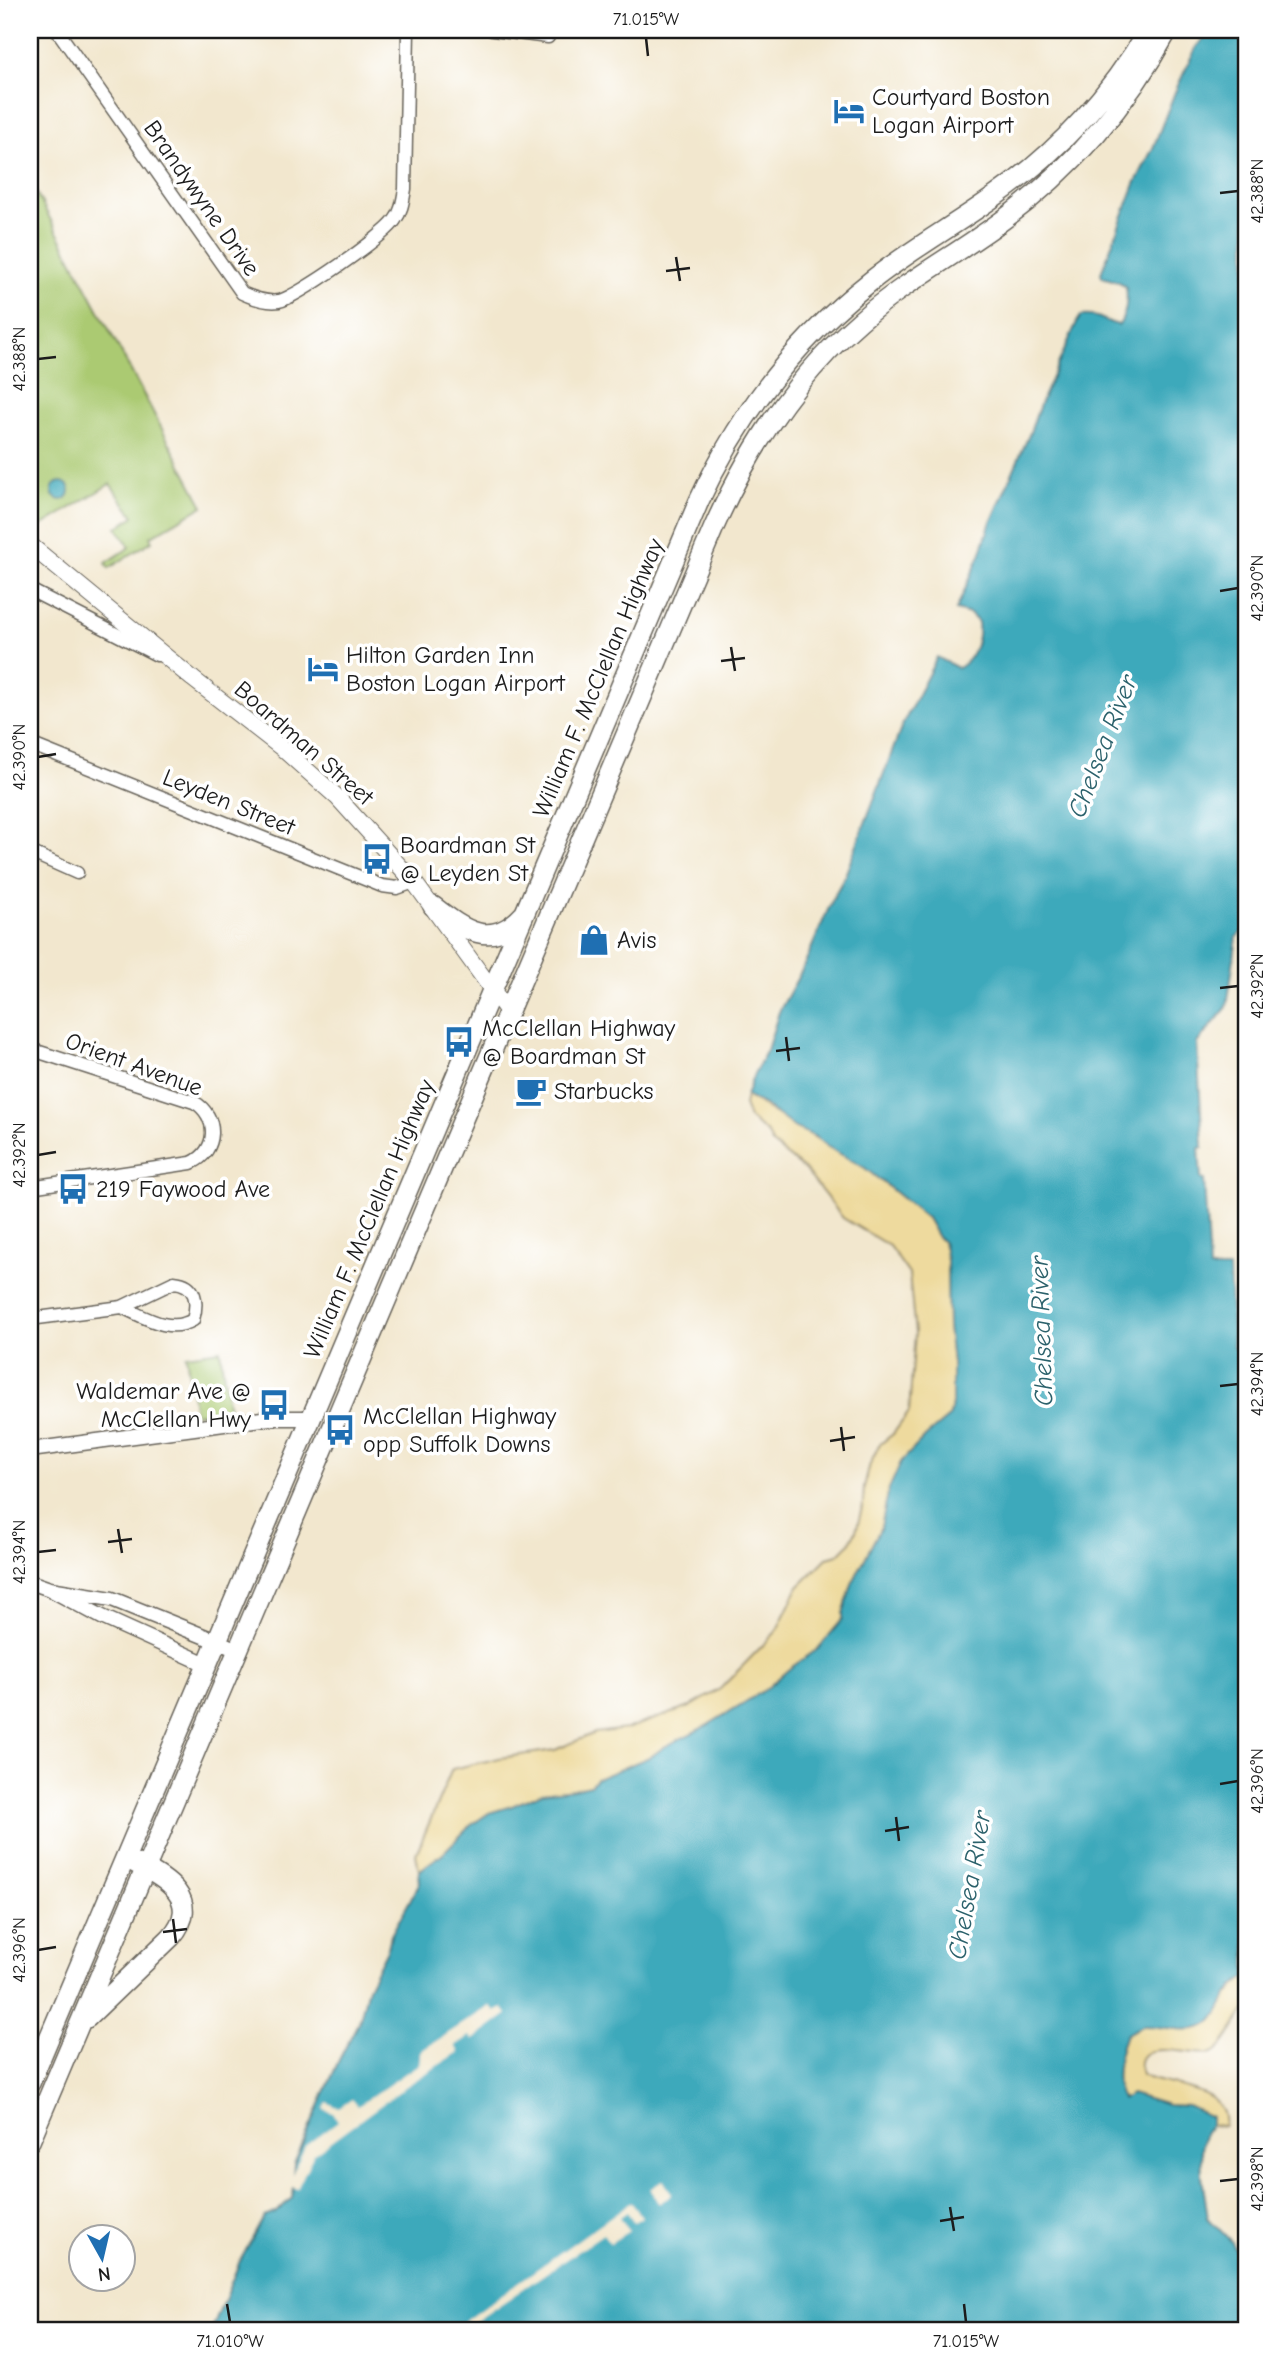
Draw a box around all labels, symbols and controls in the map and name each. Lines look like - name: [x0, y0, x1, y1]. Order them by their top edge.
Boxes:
- text: 71.015°W: [613, 9, 680, 30]
- place label: Courtyard Boston Logan Airport: [872, 83, 1050, 139]
- hotel icon: Courtyard Boston Logan Airport: [832, 94, 866, 128]
- street label: Brandywyne Drive: [138, 115, 266, 281]
- text: 42.388°N: [1247, 159, 1268, 223]
- text: 42.388°N: [9, 327, 30, 391]
- street label: William F. McClellan Highway: [526, 534, 670, 822]
- text: 42.390°N: [1247, 555, 1268, 621]
- place label: Hilton Garden Inn Boston Logan Airport: [346, 641, 566, 697]
- hotel icon: Hilton Garden Inn Boston Logan Airport: [306, 652, 340, 686]
- water label: Chelsea River: [1062, 669, 1144, 822]
- street label: Boardman Street: [229, 675, 380, 812]
- text: 42.390°N: [9, 724, 30, 790]
- street label: Leyden Street: [159, 763, 300, 842]
- place label: Boardman St @ Leyden St: [400, 831, 536, 887]
- bus stop icon: Boardman St @ Leyden St: [360, 842, 394, 876]
- shop icon: Avis: [577, 923, 611, 957]
- place label: Avis: [617, 926, 656, 954]
- text: 42.392°N: [1247, 953, 1268, 1019]
- place label: McClellan Highway @ Boardman St: [482, 1014, 676, 1070]
- bus stop icon: McClellan Highway @ Boardman St: [442, 1025, 476, 1059]
- street label: Orient Avenue: [62, 1026, 206, 1102]
- cafe icon: Starbucks: [514, 1074, 548, 1108]
- street label: William F. McClellan Highway: [297, 1075, 441, 1363]
- place label: Starbucks: [554, 1077, 654, 1105]
- text: 42.392°N: [9, 1122, 30, 1188]
- bus stop icon: 219 Faywood Ave: [56, 1172, 90, 1206]
- place label: 219 Faywood Ave: [96, 1175, 270, 1203]
- water label: Chelsea River: [1024, 1254, 1060, 1407]
- text: 42.394°N: [1247, 1352, 1268, 1416]
- place label: Waldemar Ave @ McClellan Hwy: [76, 1377, 251, 1433]
- bus stop icon: Waldemar Ave @ McClellan Hwy: [257, 1388, 291, 1422]
- place label: McClellan Highway opp Suffolk Downs: [363, 1402, 557, 1458]
- bus stop icon: McClellan Highway opp Suffolk Downs: [323, 1413, 357, 1447]
- text: 42.394°N: [9, 1520, 30, 1584]
- text: 42.396°N: [1247, 1748, 1268, 1814]
- water label: Chelsea River: [942, 1807, 998, 1962]
- text: 42.396°N: [9, 1917, 30, 1983]
- text: 42.398°N: [1247, 2146, 1268, 2212]
- north arrow: [66, 2224, 136, 2294]
- text: N: [97, 2262, 112, 2286]
- text: 71.010°W: [196, 2331, 264, 2352]
- text: 71.015°W: [933, 2331, 1000, 2352]

